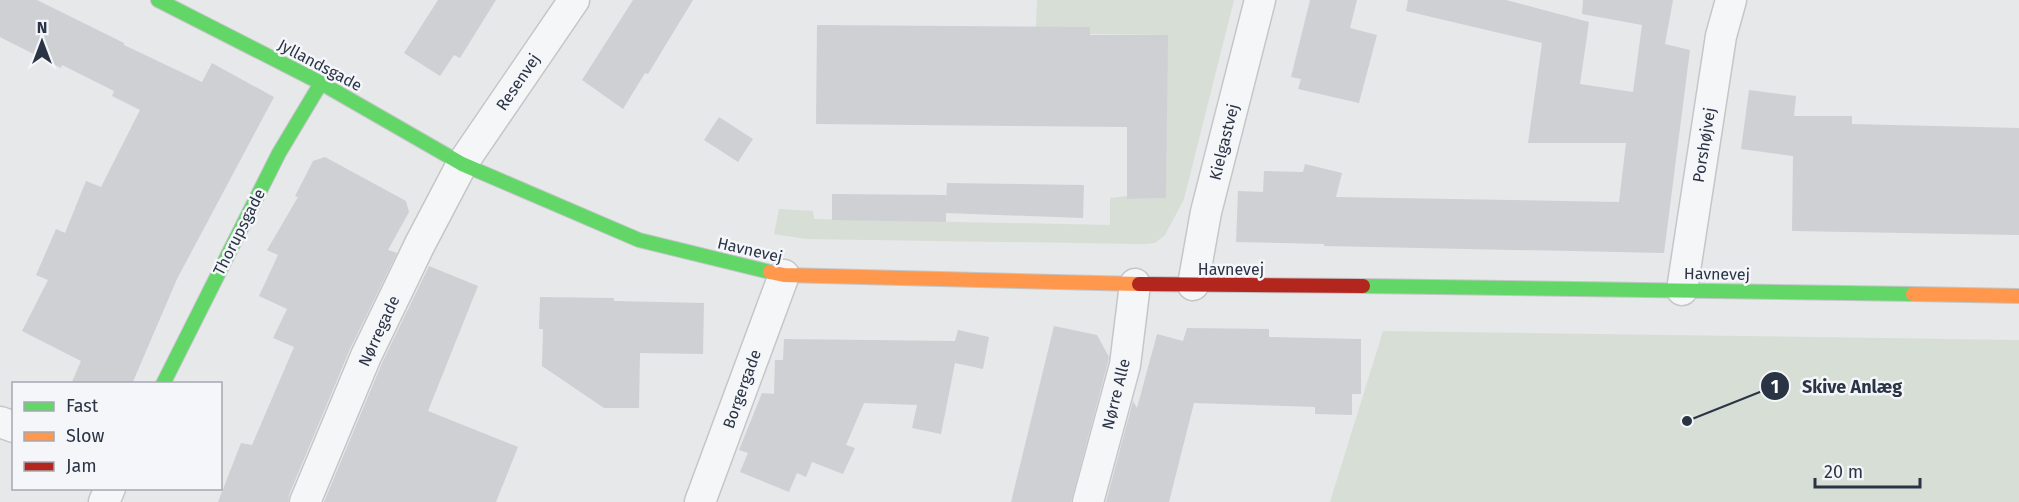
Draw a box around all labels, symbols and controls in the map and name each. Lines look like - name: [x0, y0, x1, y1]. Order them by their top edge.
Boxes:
- north arrow: [12, 12, 72, 72]
- text: N: [37, 18, 47, 37]
- street label: Jyllandsgade: [275, 35, 365, 95]
- street label: Resenvej: [492, 50, 544, 114]
- street label: Kielgastvej: [1205, 102, 1243, 182]
- street label: Porshøjvej: [1689, 106, 1719, 184]
- street label: Thorupsgade: [209, 186, 269, 278]
- street label: Havnevej: [716, 233, 784, 267]
- street label: Havnevej: [1198, 260, 1264, 279]
- street label: Havnevej: [1684, 264, 1750, 284]
- street label: Nørregade: [354, 293, 404, 369]
- street label: Borgergade: [719, 347, 765, 431]
- street label: Nørre Alle: [1098, 357, 1134, 431]
- callout: Skive Anlæg: [1760, 368, 1914, 404]
- text: 1: [1771, 376, 1779, 398]
- text: Skive Anlæg: [1802, 376, 1902, 398]
- legend: [12, 382, 222, 490]
- text: Fast: [66, 395, 99, 417]
- text: Slow: [66, 425, 105, 447]
- scale bar: [1815, 451, 1920, 489]
- text: Jam: [66, 455, 97, 477]
- text: 20 m: [1824, 461, 1863, 483]

